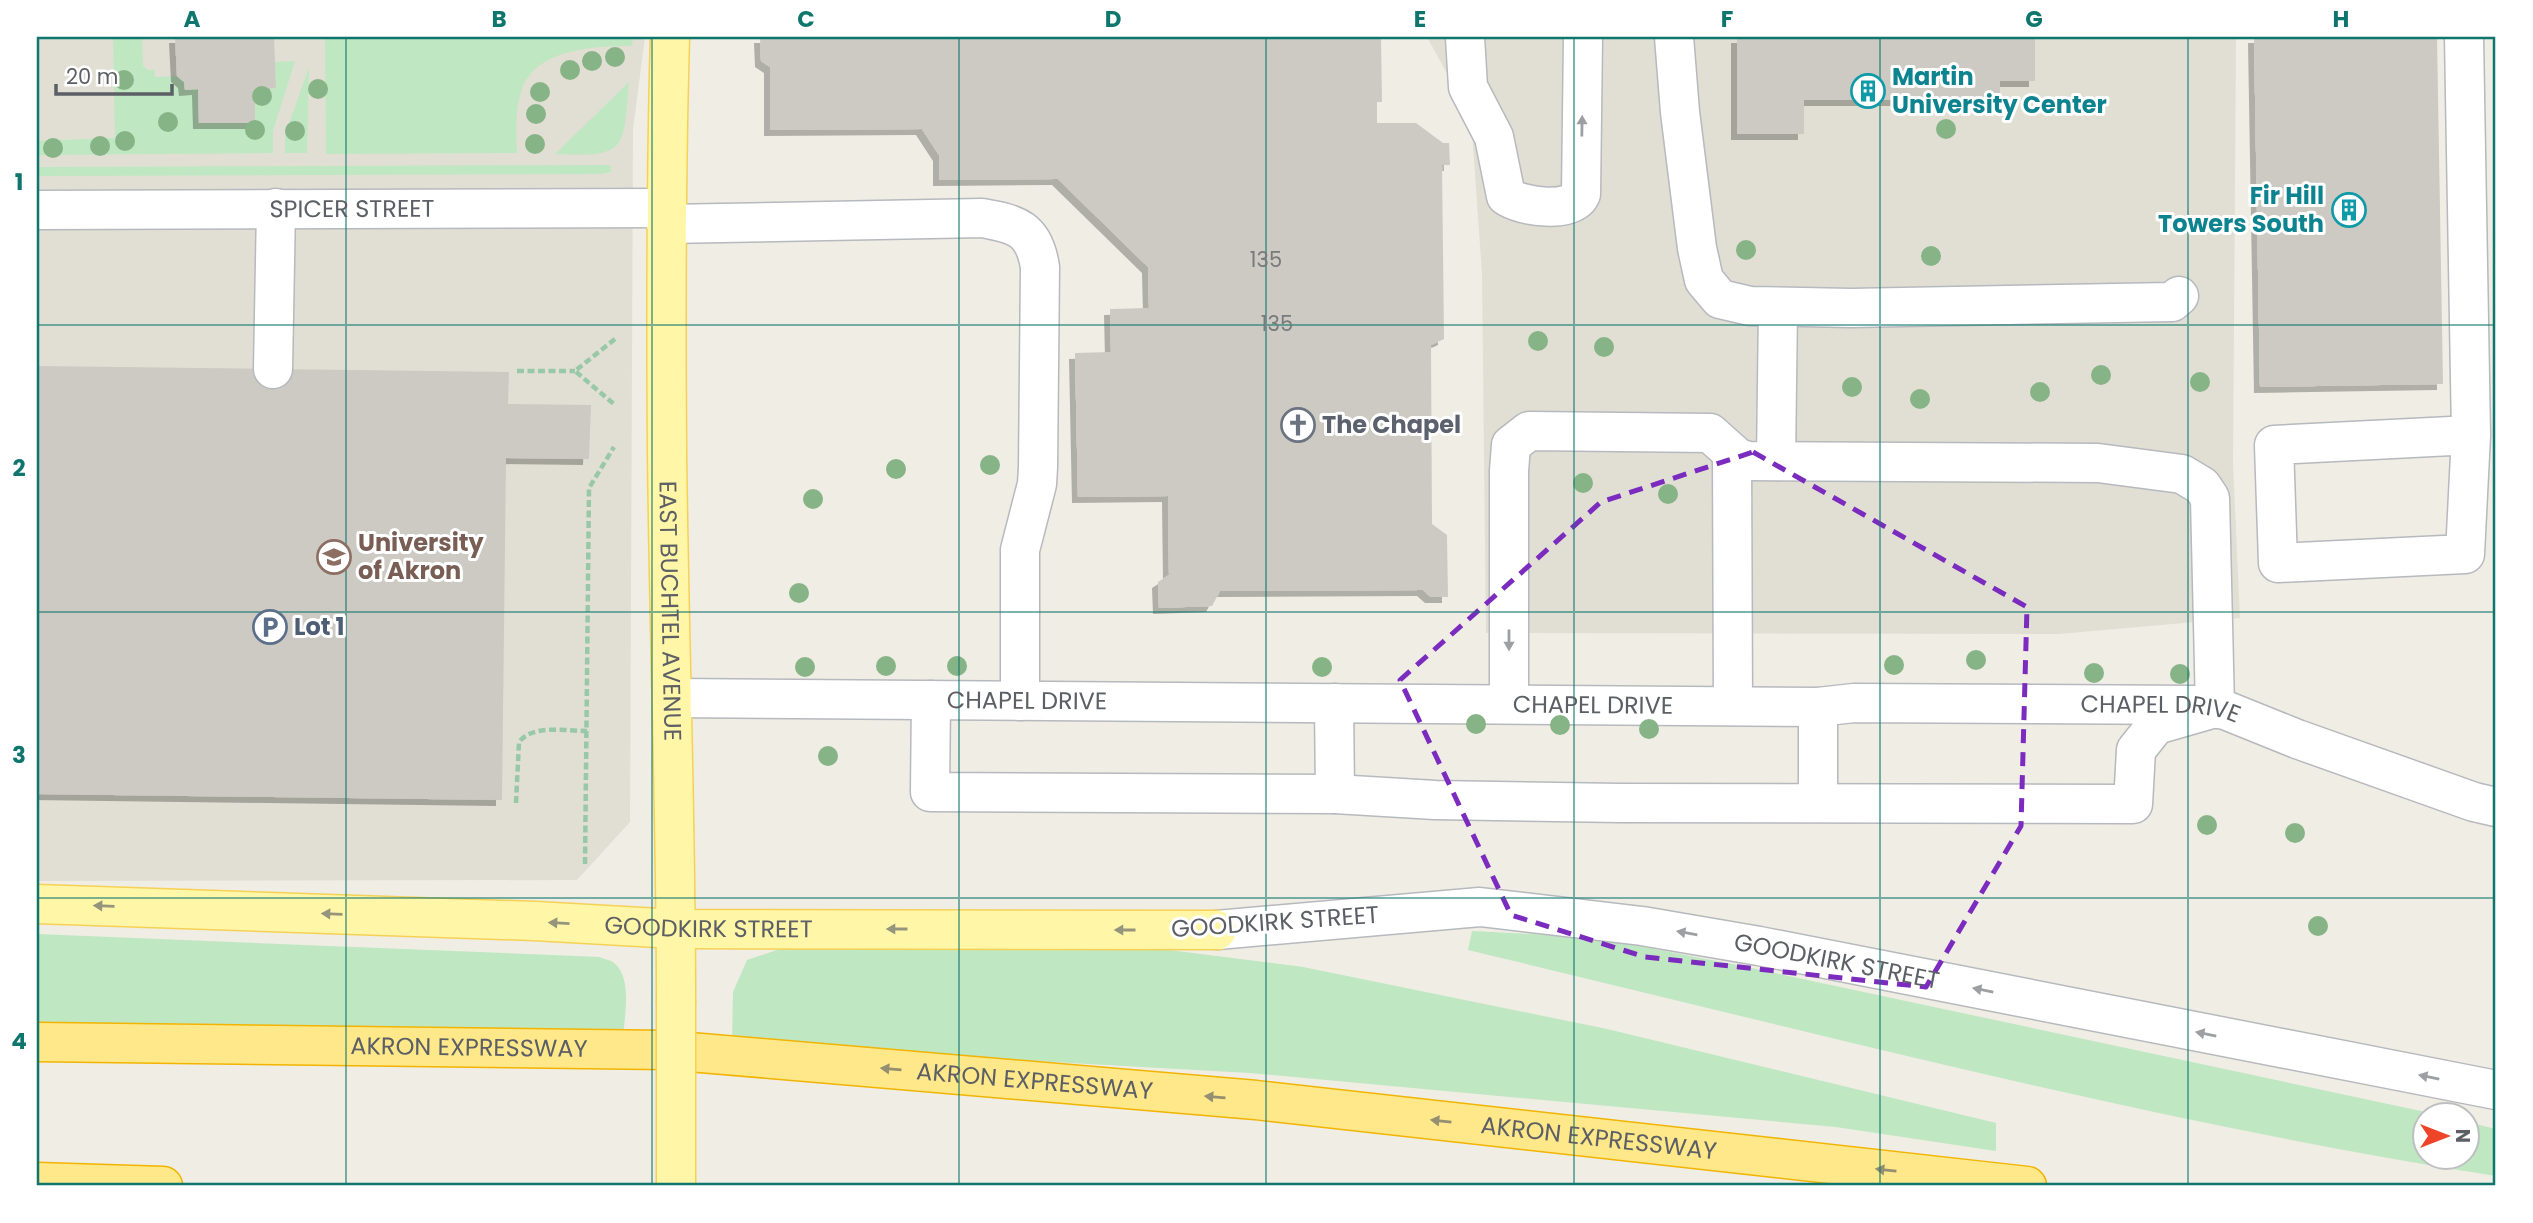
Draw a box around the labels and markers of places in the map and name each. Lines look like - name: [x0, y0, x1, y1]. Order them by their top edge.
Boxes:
- place label: Martin University Center: [1892, 60, 2107, 121]
- building icon: Martin University Center: [1849, 72, 1887, 110]
- place label: Fir Hill Towers South: [2158, 179, 2324, 240]
- building icon: Fir Hill Towers South: [2330, 191, 2368, 229]
- church icon: The Chapel: [1279, 406, 1317, 444]
- place label: The Chapel: [1322, 408, 1461, 441]
- place label: University of Akron: [358, 526, 484, 587]
- school or university icon: University of Akron: [315, 538, 353, 576]
- parking icon: Lot 1: [251, 608, 289, 646]
- place label: Lot 1: [294, 610, 345, 643]

